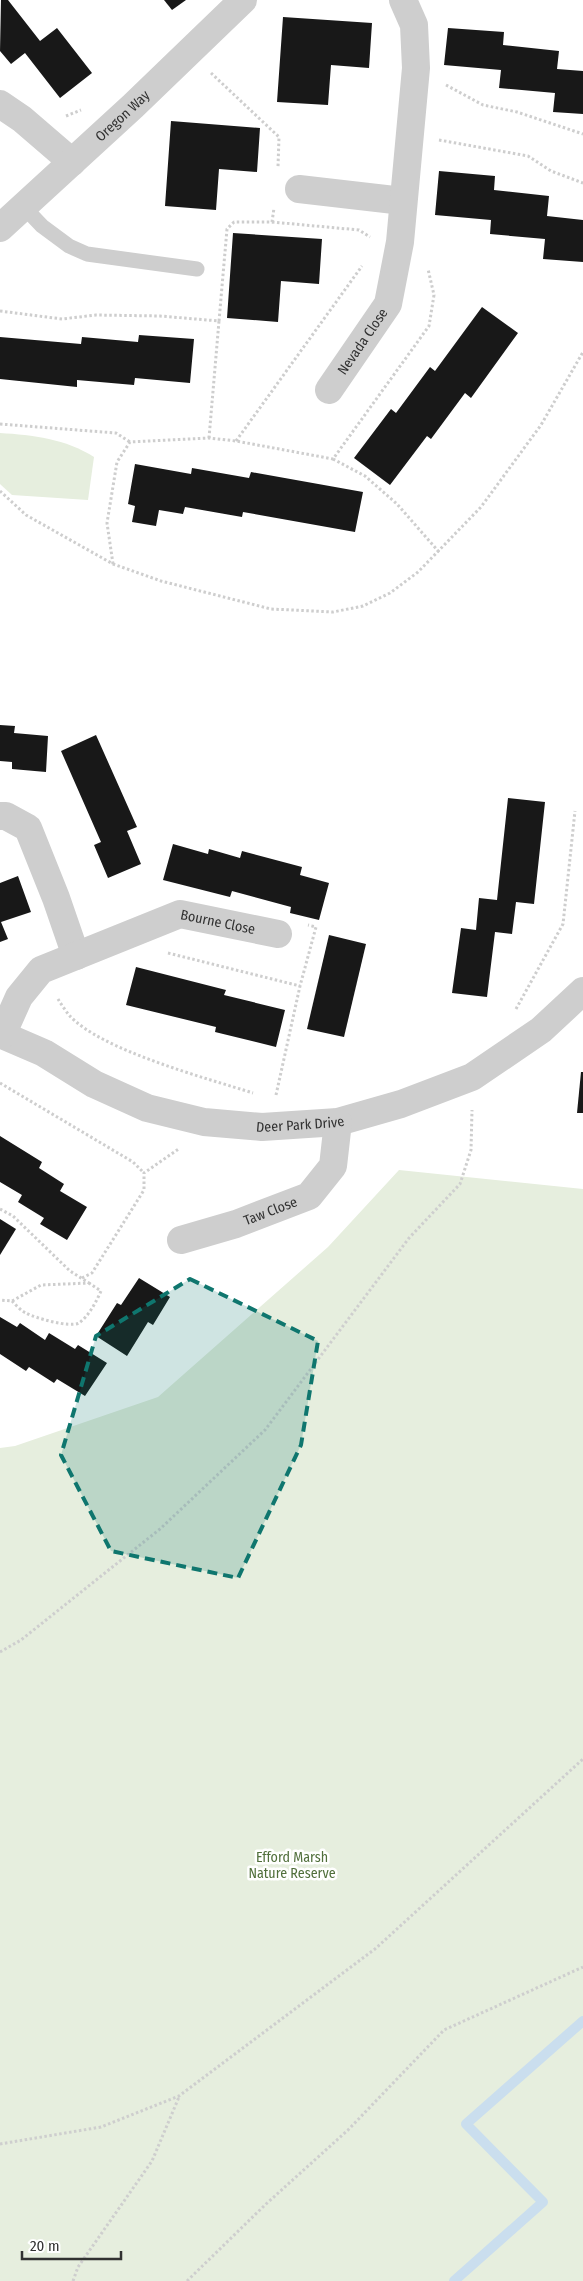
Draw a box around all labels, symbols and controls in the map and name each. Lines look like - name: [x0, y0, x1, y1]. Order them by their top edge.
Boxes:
- street label: Oregon Way: [92, 86, 153, 145]
- street label: Nevada Close: [334, 305, 391, 378]
- street label: Bourne Close: [179, 906, 257, 938]
- street label: Deer Park Drive: [255, 1112, 346, 1136]
- street label: Taw Close: [241, 1193, 300, 1229]
- park label: Efford Marsh Nature Reserve: [248, 1849, 336, 1882]
- scale bar: [22, 2228, 121, 2260]
- text: 20 m: [30, 2237, 60, 2255]

